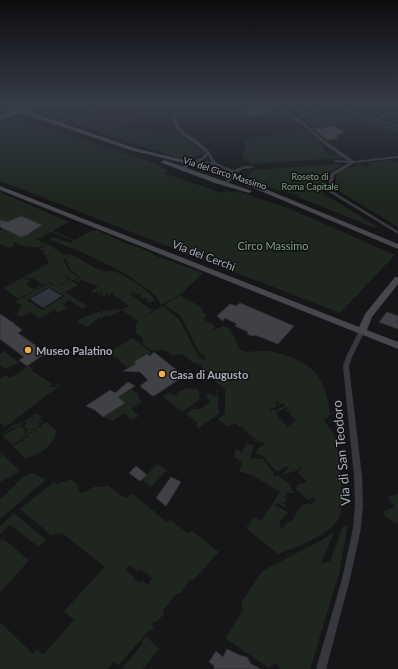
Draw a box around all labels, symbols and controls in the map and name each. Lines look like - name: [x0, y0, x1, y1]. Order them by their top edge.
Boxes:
- street label: Via del Circo Massimo: [182, 154, 268, 192]
- park label: Roseto di Roma Capitale: [282, 171, 339, 192]
- street label: Via dei Cerchi: [171, 237, 238, 273]
- park label: Circo Massimo: [238, 239, 308, 252]
- place label: Museo Palatino: [36, 344, 112, 357]
- marker: Museo Palatino: [23, 345, 33, 355]
- place label: Casa di Augusto: [170, 368, 248, 381]
- marker: Casa di Augusto: [157, 369, 167, 379]
- street label: Via di San Teodoro: [328, 400, 354, 506]

